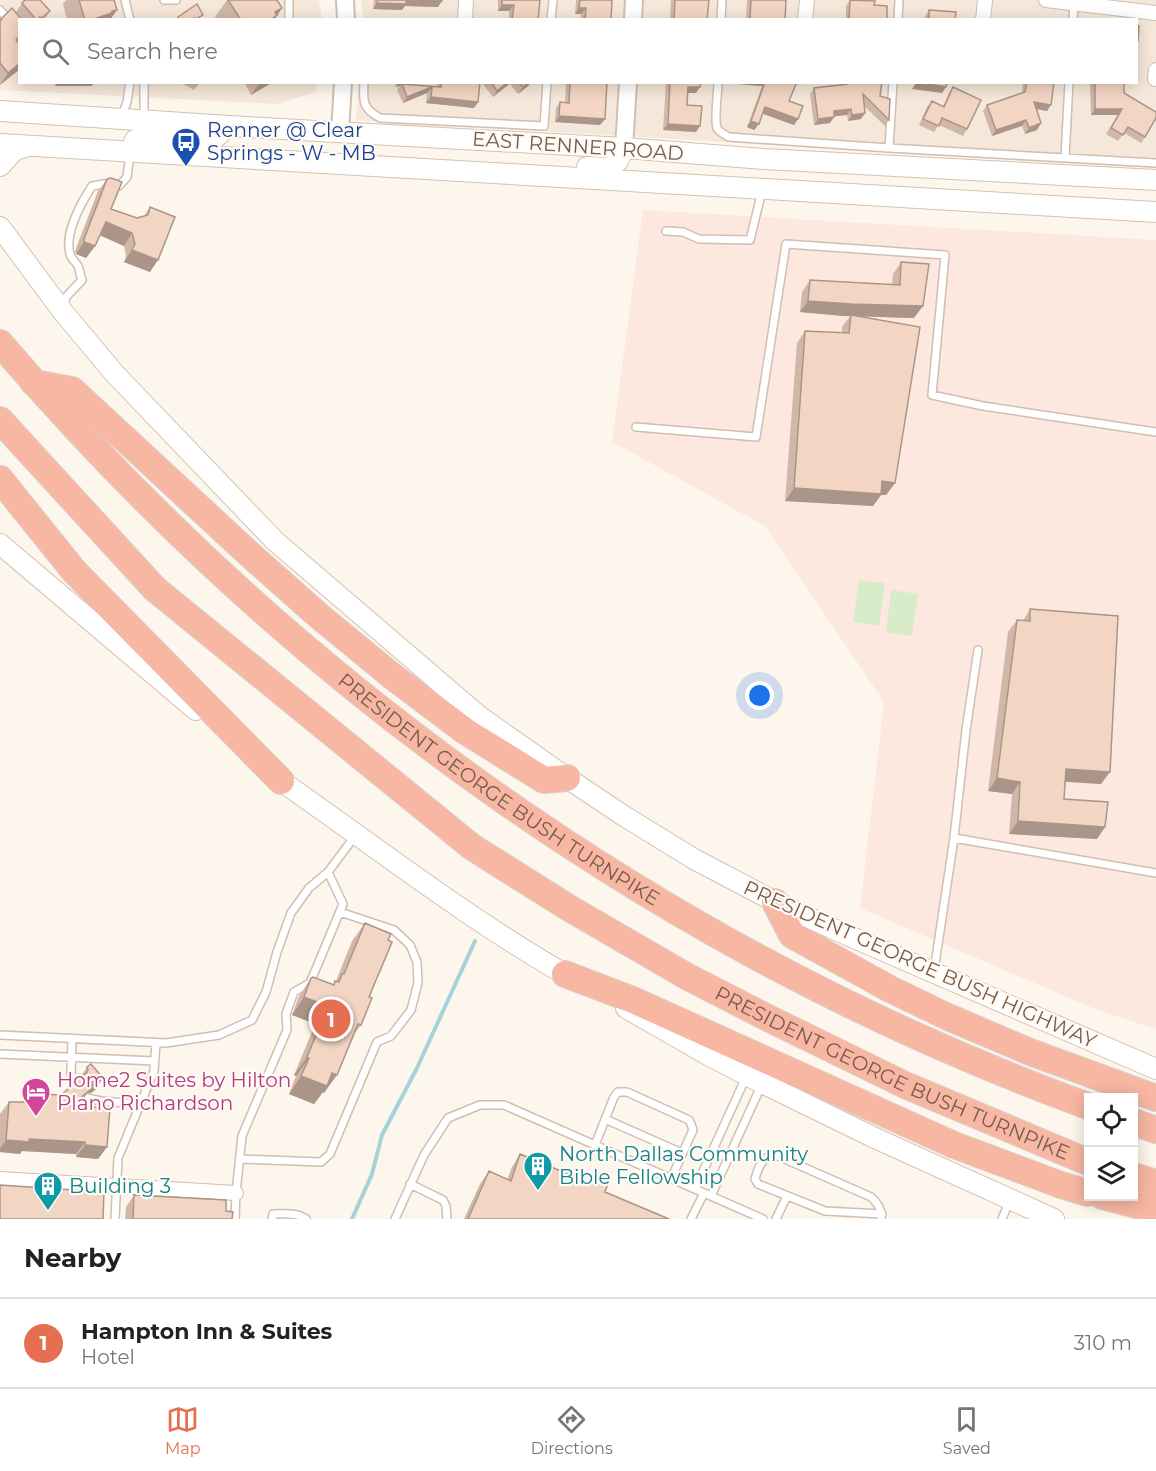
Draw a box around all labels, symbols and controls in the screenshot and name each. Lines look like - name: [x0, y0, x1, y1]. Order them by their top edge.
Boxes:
- search box: [18, 18, 1138, 84]
- icon: search: [39, 35, 72, 68]
- text: Search here: [87, 38, 218, 65]
- place label: Renner @ Clear Springs - W - MB: [207, 118, 376, 165]
- bus stop icon: Renner @ Clear Springs - W - MB: [170, 126, 202, 168]
- street label: EAST RENNER ROAD: [471, 127, 685, 165]
- street label: PRESIDENT GEORGE BUSH TURNPIKE: [333, 668, 664, 911]
- your location: [745, 681, 774, 710]
- street label: PRESIDENT GEORGE BUSH HIGHWAY: [740, 875, 1100, 1053]
- street label: PRESIDENT GEORGE BUSH TURNPIKE: [711, 981, 1073, 1165]
- pin: 1: [312, 996, 350, 1042]
- place label: Home2 Suites by Hilton Plano Richardson: [57, 1068, 291, 1115]
- hotel icon: Home2 Suites by Hilton Plano Richardson: [20, 1076, 52, 1118]
- map controls: [1084, 1093, 1138, 1201]
- button: locate: [1084, 1093, 1138, 1147]
- place label: North Dallas Community Bible Fellowship: [559, 1142, 808, 1189]
- button: layers: [1084, 1147, 1138, 1201]
- building icon: North Dallas Community Bible Fellowship: [522, 1150, 554, 1192]
- building icon: Building 3: [32, 1170, 64, 1212]
- place label: Building 3: [69, 1174, 171, 1198]
- text: Nearby: [24, 1242, 121, 1274]
- text: Hampton Inn & Suites: [81, 1318, 332, 1345]
- text: 1: [40, 1331, 47, 1355]
- text: 310 m: [1074, 1331, 1132, 1355]
- text: Hotel: [81, 1345, 135, 1369]
- tab: Map: [165, 1403, 201, 1458]
- tab: Directions: [531, 1403, 613, 1458]
- tab: Saved: [943, 1403, 991, 1458]

